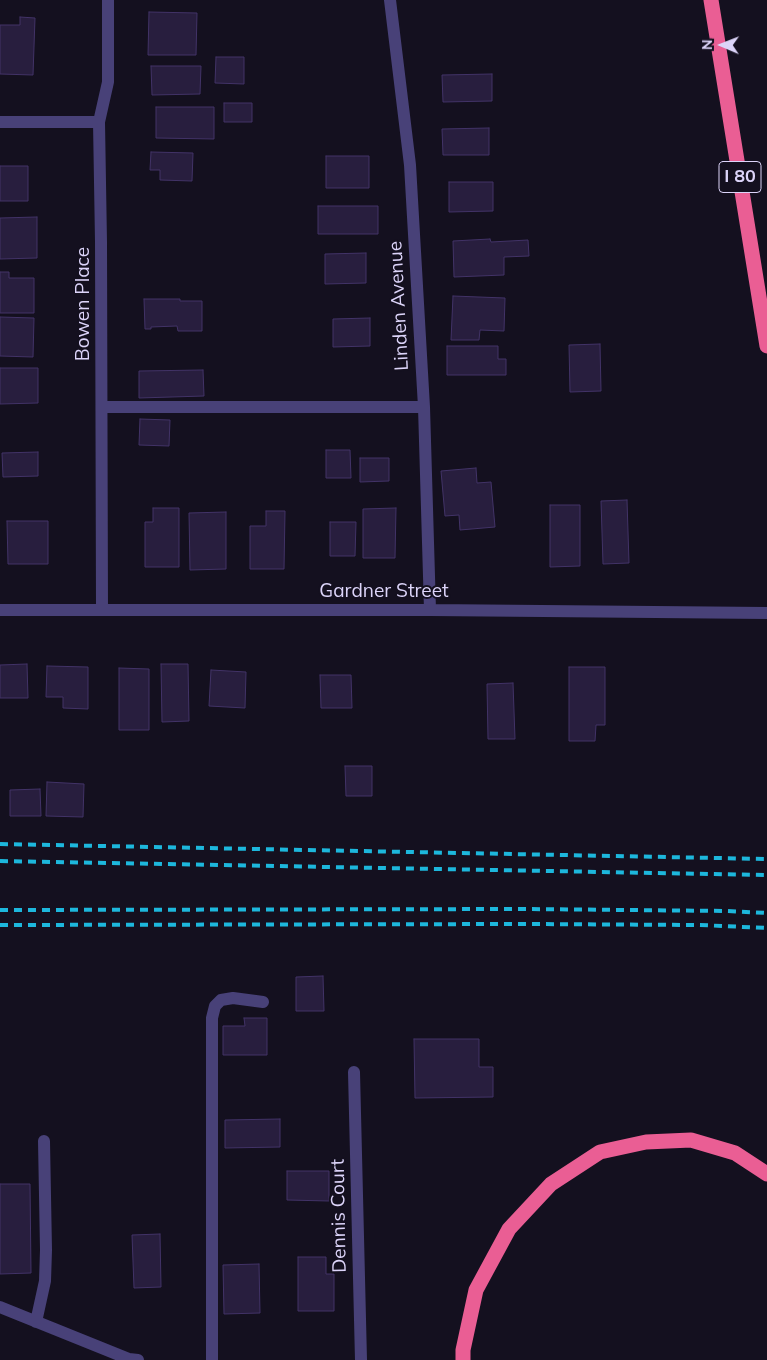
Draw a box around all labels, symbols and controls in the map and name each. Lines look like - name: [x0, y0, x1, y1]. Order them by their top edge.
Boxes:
- north arrow: [697, 20, 747, 70]
- text: N: [698, 39, 716, 50]
- road number: I 80: [719, 162, 761, 192]
- street label: Linden Avenue: [384, 240, 414, 372]
- street label: Bowen Place: [72, 247, 94, 361]
- street label: Gardner Street: [319, 580, 449, 602]
- street label: Dennis Court: [327, 1159, 351, 1273]

